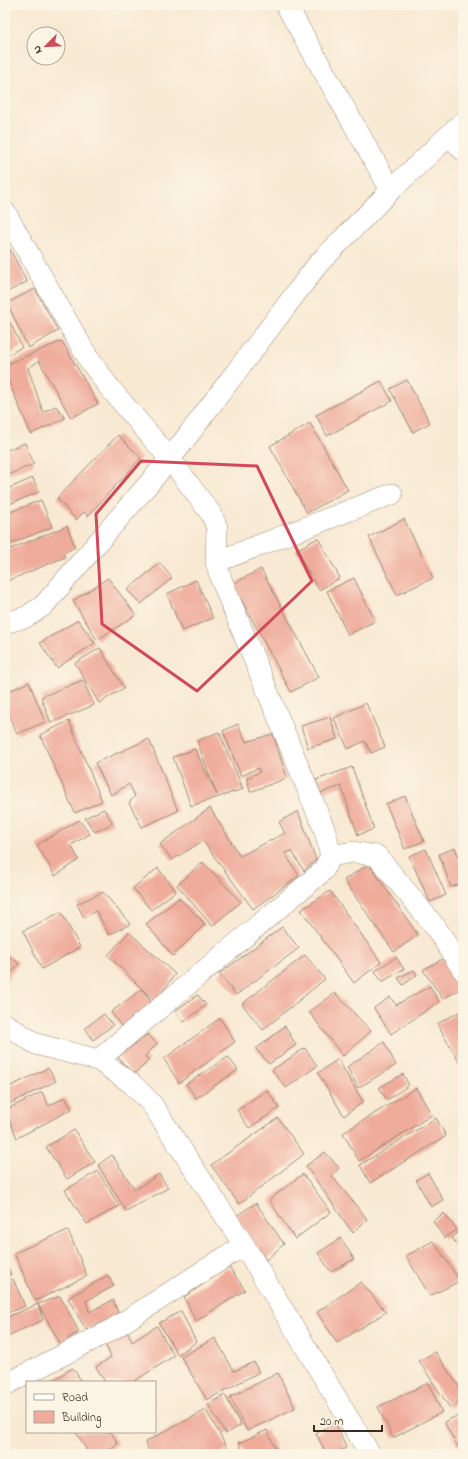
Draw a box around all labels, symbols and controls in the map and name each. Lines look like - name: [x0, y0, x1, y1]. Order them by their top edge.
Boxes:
- north arrow: [26, 26, 66, 66]
- text: N: [29, 43, 47, 56]
- legend: [26, 1381, 156, 1433]
- text: Road: [62, 1389, 88, 1407]
- scale bar: [314, 1407, 382, 1433]
- text: Building: [61, 1409, 101, 1428]
- text: 20 m: [320, 1413, 343, 1431]

